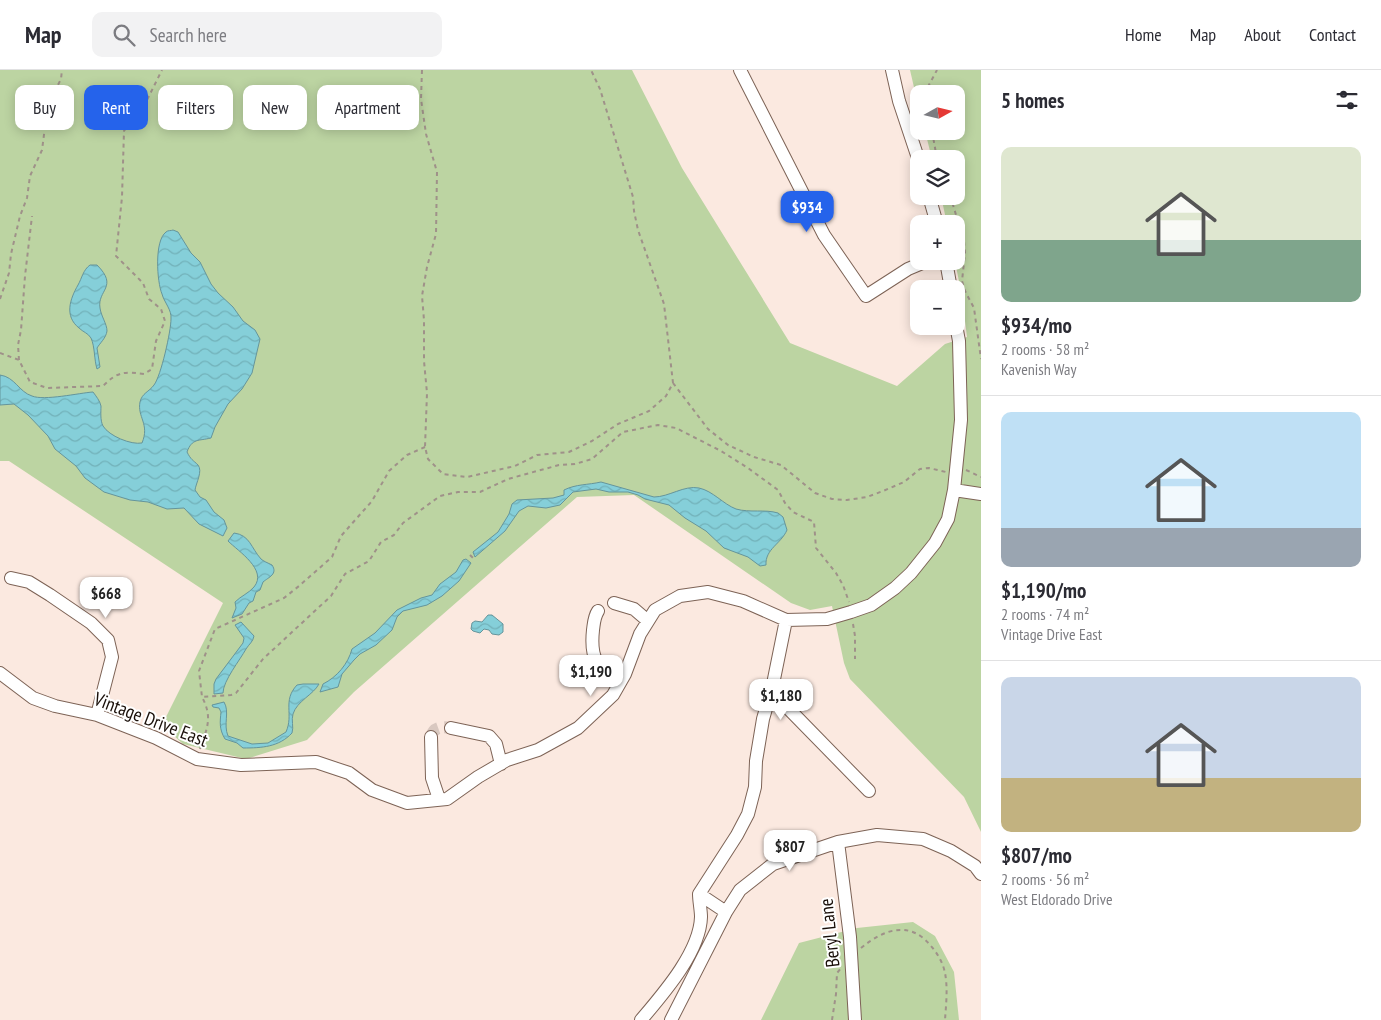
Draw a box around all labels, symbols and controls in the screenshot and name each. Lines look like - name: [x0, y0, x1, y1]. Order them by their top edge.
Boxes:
- search box: [92, 12, 442, 57]
- text: Map: [25, 19, 62, 50]
- icon: search: [110, 21, 138, 49]
- text: Search here: [150, 23, 227, 47]
- text: Home: [1125, 23, 1162, 46]
- text: Map: [1190, 23, 1216, 46]
- text: About: [1244, 23, 1281, 46]
- text: Contact: [1309, 23, 1356, 46]
- chip: Buy: [15, 85, 74, 130]
- chip: Rent: [84, 85, 148, 130]
- chip: Filters: [158, 85, 233, 130]
- chip: New: [243, 85, 307, 130]
- chip: Apartment: [317, 85, 419, 130]
- north arrow: [910, 85, 965, 140]
- map controls: [910, 85, 965, 335]
- icon: filters: [1333, 86, 1361, 114]
- text: 5 homes: [1001, 87, 1064, 114]
- button: layers: [910, 150, 965, 205]
- icon: home: [1136, 179, 1226, 269]
- pin: $934: [777, 190, 837, 233]
- text: $934: [792, 197, 822, 217]
- button: +: [910, 215, 965, 270]
- button: −: [910, 280, 965, 335]
- text: $934/mo: [1001, 312, 1072, 339]
- text: 2 rooms · 58 m²: [1001, 339, 1089, 359]
- text: Kavenish Way: [1001, 359, 1076, 379]
- icon: home: [1136, 445, 1226, 535]
- pin: $668: [76, 576, 136, 619]
- text: $1,190/mo: [1001, 577, 1086, 604]
- text: $668: [91, 583, 121, 603]
- text: 2 rooms · 74 m²: [1001, 604, 1089, 624]
- text: Vintage Drive East: [1001, 624, 1102, 644]
- pin: $1,190: [550, 654, 632, 697]
- text: $1,190: [570, 661, 612, 681]
- pin: $1,180: [740, 678, 822, 721]
- text: $1,180: [760, 685, 802, 705]
- street label: Vintage Drive East: [90, 686, 212, 752]
- icon: home: [1136, 710, 1226, 800]
- pin: $807: [760, 830, 820, 872]
- text: $807: [775, 836, 805, 856]
- text: $807/mo: [1001, 842, 1072, 869]
- text: 2 rooms · 56 m²: [1001, 869, 1089, 889]
- text: West Eldorado Drive: [1001, 889, 1113, 909]
- street label: Beryl Lane: [813, 897, 845, 969]

